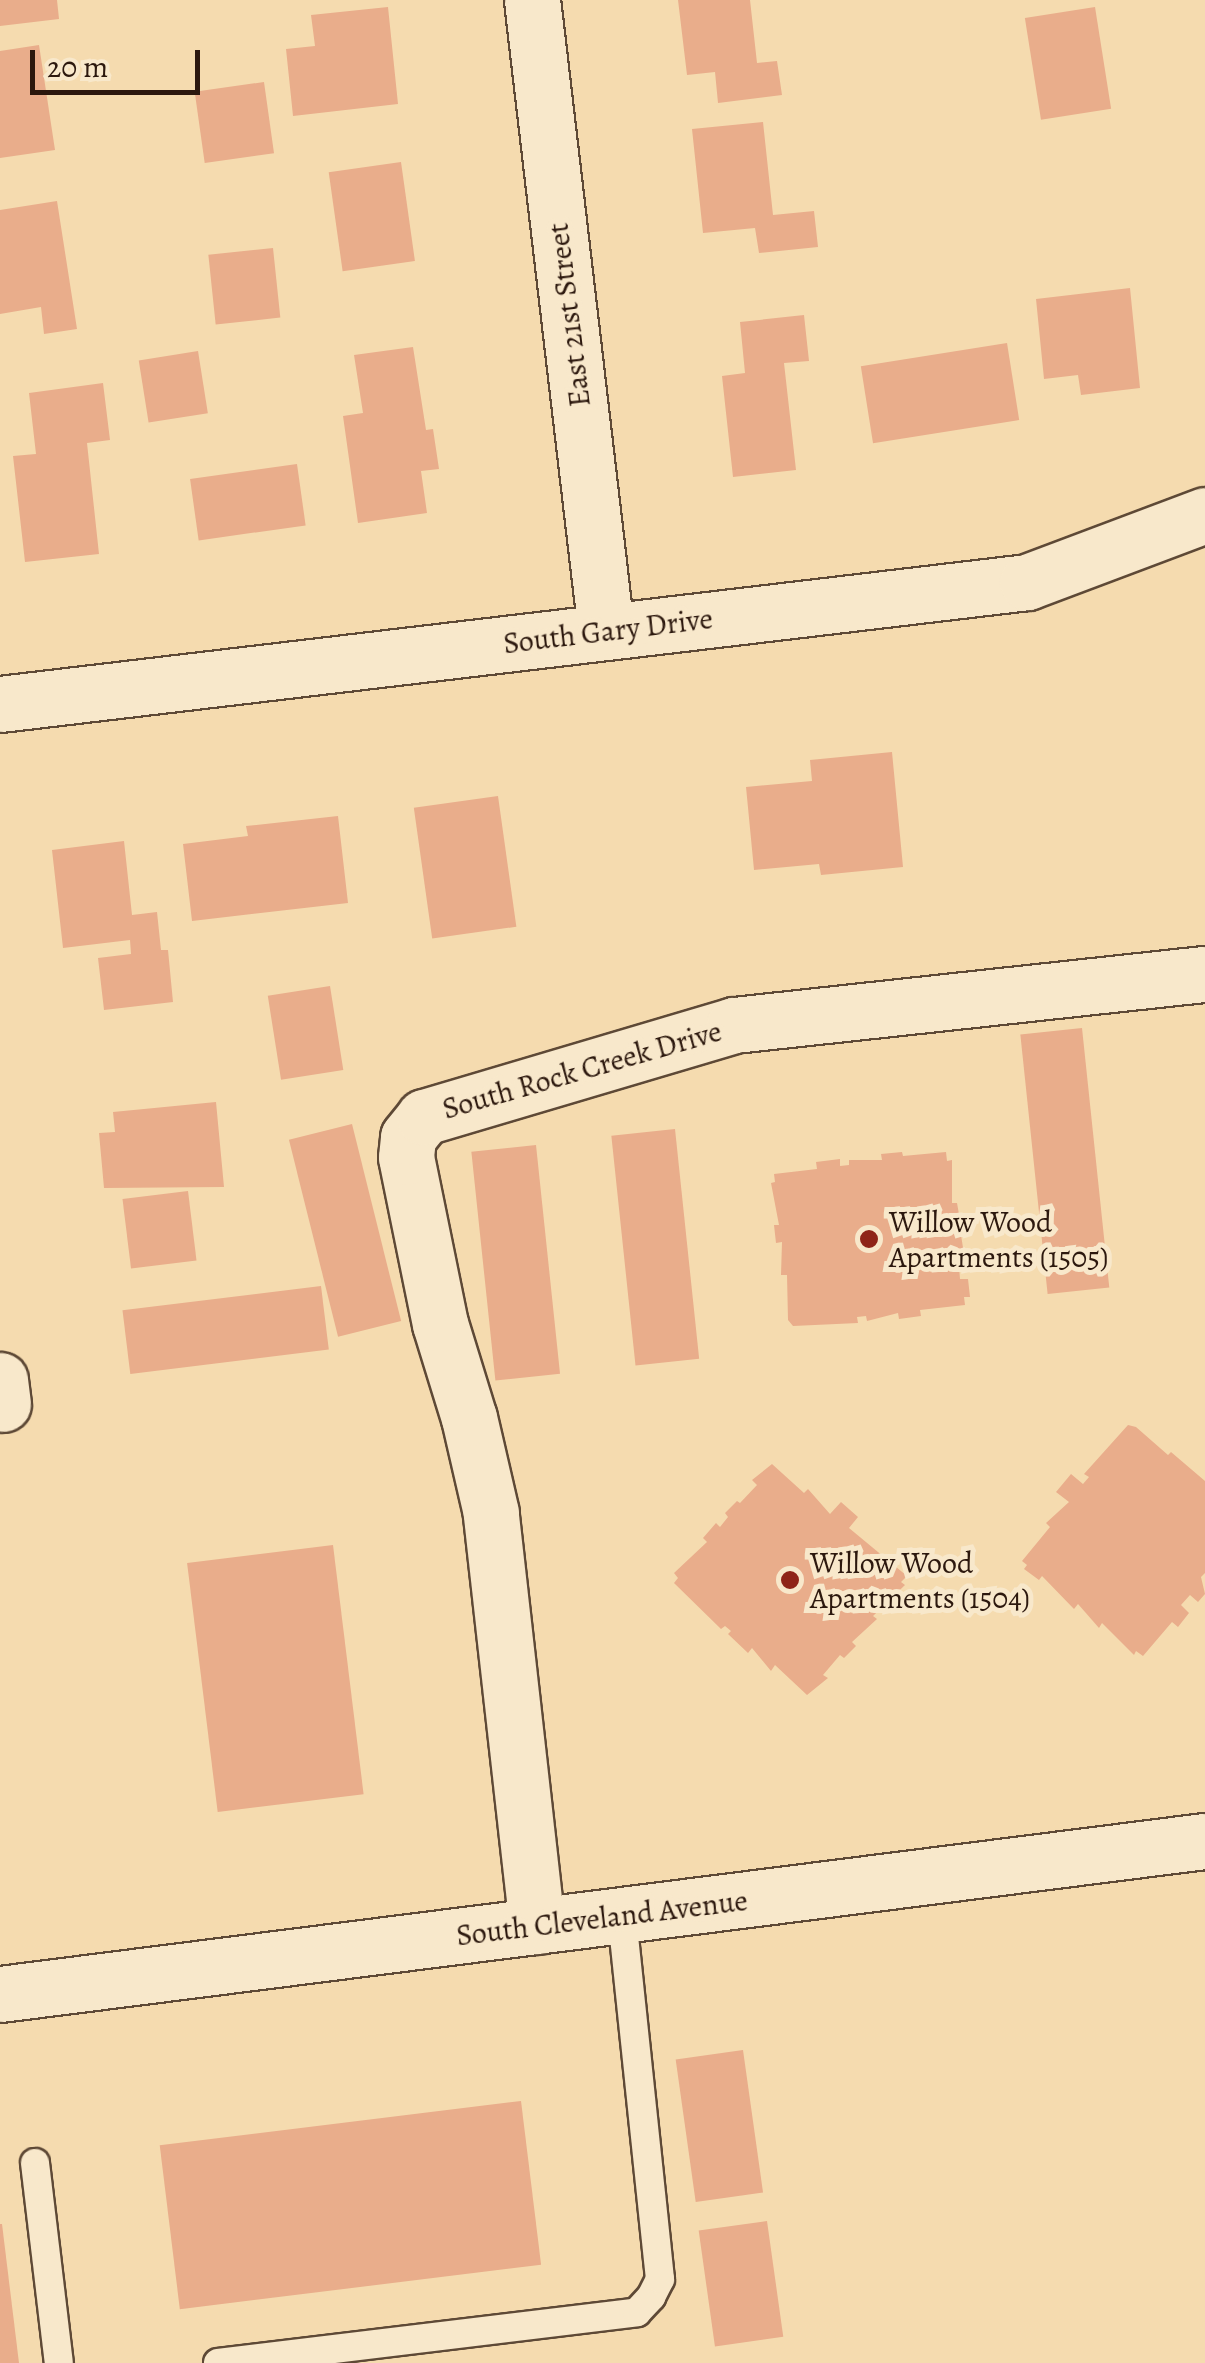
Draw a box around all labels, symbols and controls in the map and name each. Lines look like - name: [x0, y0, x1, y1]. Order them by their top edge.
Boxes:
- scale bar: [35, 30, 205, 92]
- text: 20 m: [47, 47, 108, 87]
- street label: East 21st Street: [540, 221, 598, 409]
- street label: South Gary Drive: [501, 600, 715, 662]
- street label: South Rock Creek Drive: [438, 1013, 726, 1127]
- place label: Willow Wood Apartments (1505): [889, 1204, 1108, 1274]
- marker: Willow Wood Apartments (1505): [858, 1228, 880, 1250]
- place label: Willow Wood Apartments (1504): [810, 1545, 1030, 1616]
- marker: Willow Wood Apartments (1504): [779, 1569, 801, 1591]
- street label: South Cleveland Avenue: [454, 1882, 750, 1954]

